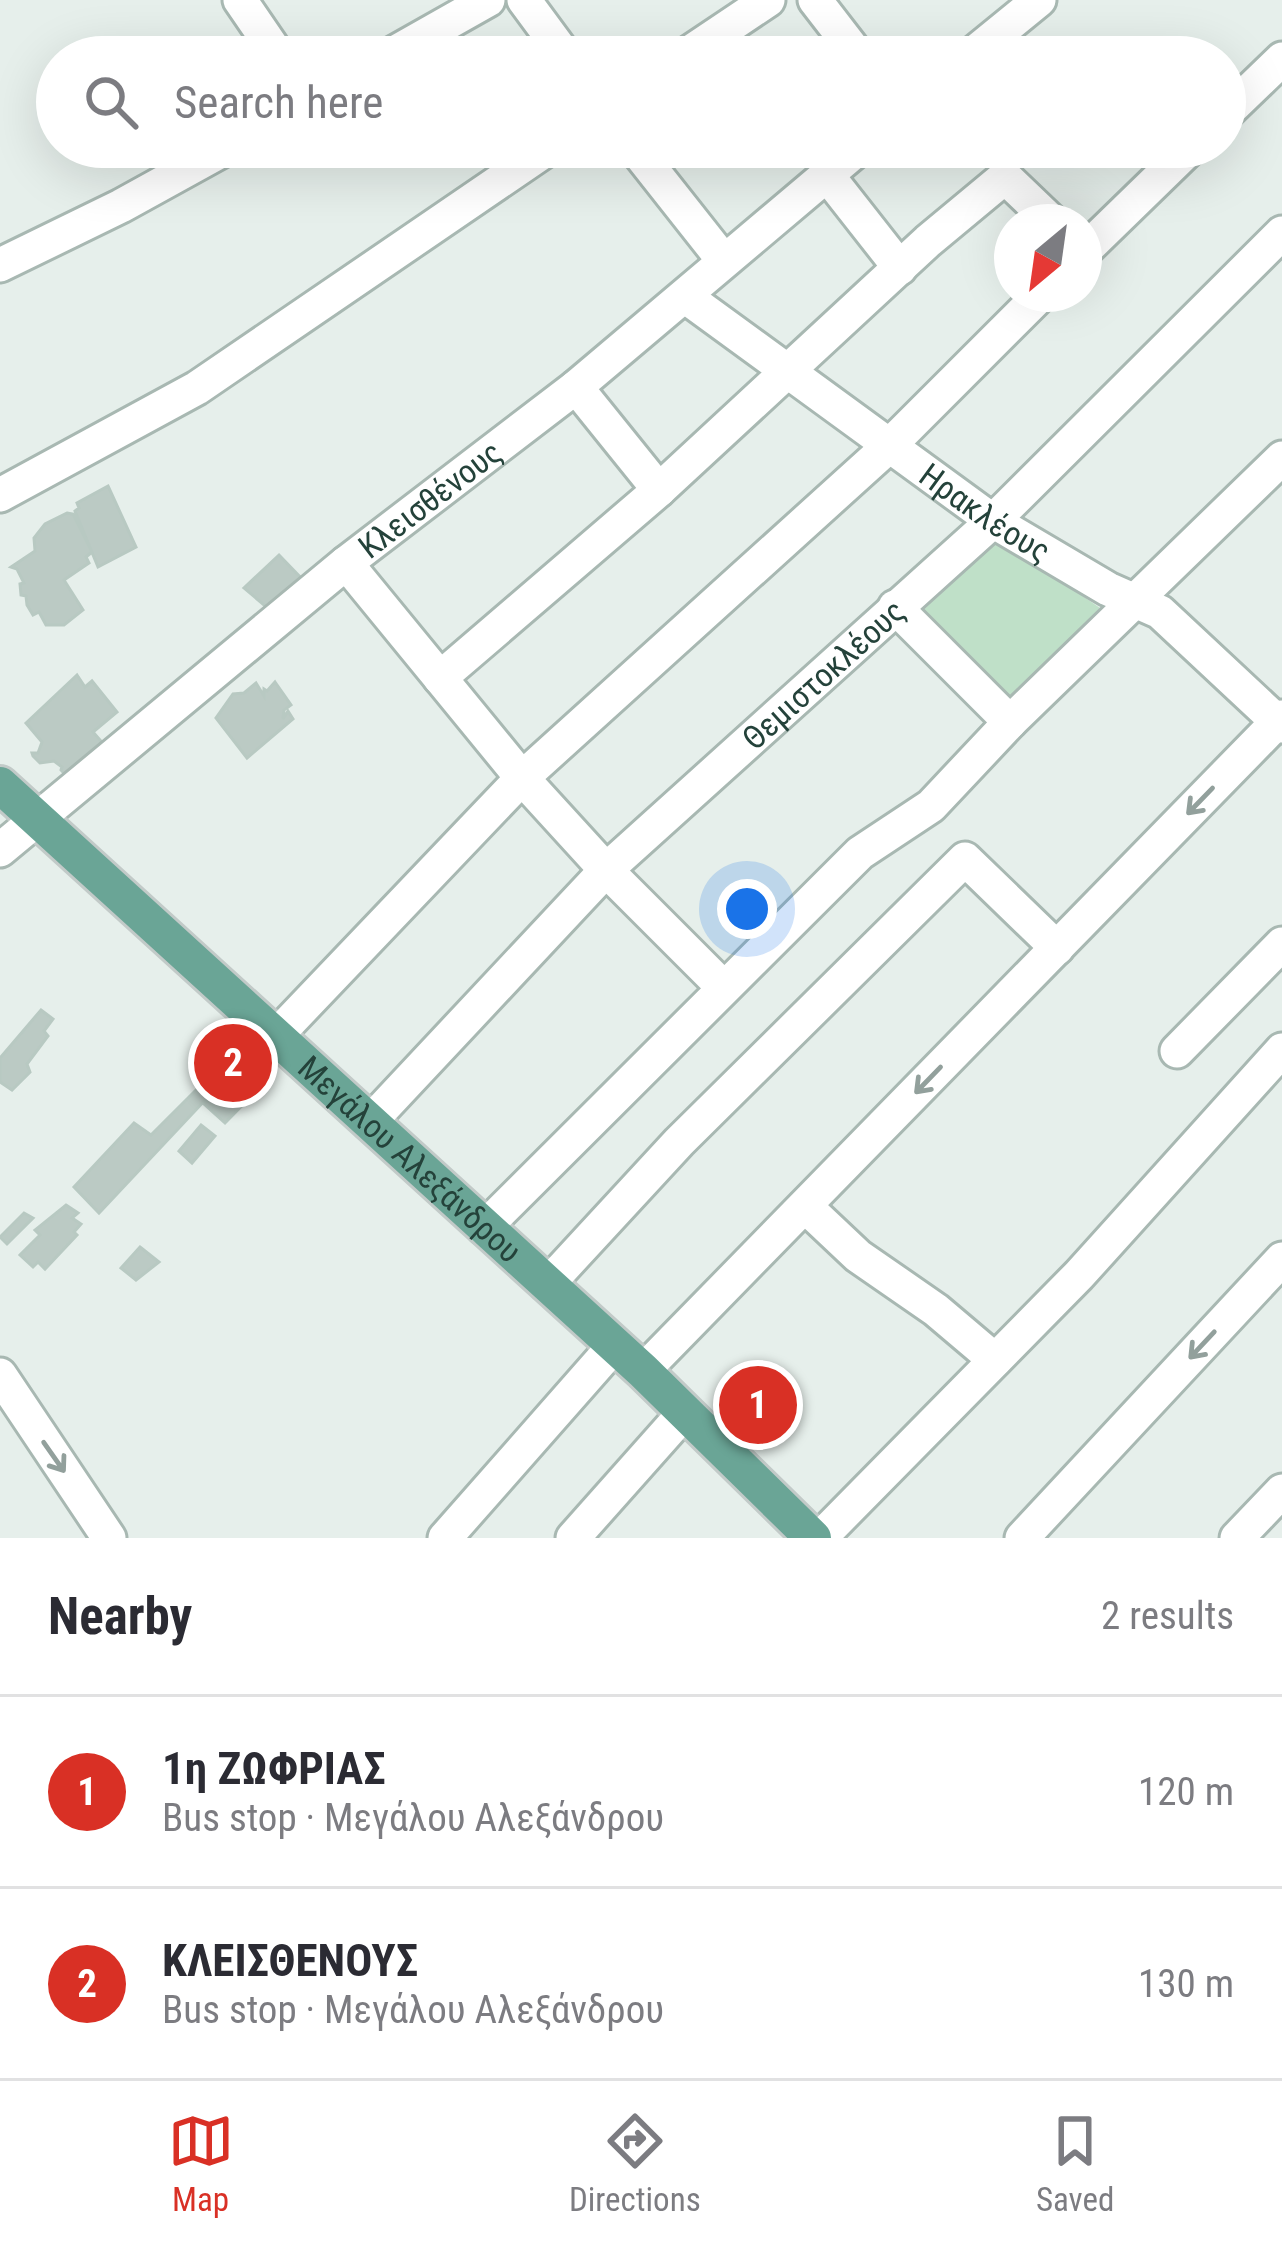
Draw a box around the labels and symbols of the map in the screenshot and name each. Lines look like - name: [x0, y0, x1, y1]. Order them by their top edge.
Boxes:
- north arrow: [994, 204, 1102, 312]
- street label: Κλεισθένους: [351, 432, 509, 566]
- street label: Ηρακλέους: [912, 455, 1058, 570]
- street label: Θεμιστοκλέους: [734, 591, 912, 757]
- one-way arrow: [1187, 786, 1215, 815]
- your location: [717, 879, 777, 939]
- pin: 2: [194, 1018, 272, 1108]
- street label: Μεγάλου Αλεξάνδρου: [291, 1047, 530, 1270]
- one-way arrow: [914, 1065, 942, 1094]
- one-way arrow: [1189, 1329, 1216, 1359]
- pin: 1: [719, 1360, 797, 1450]
- one-way arrow: [41, 1440, 66, 1474]

